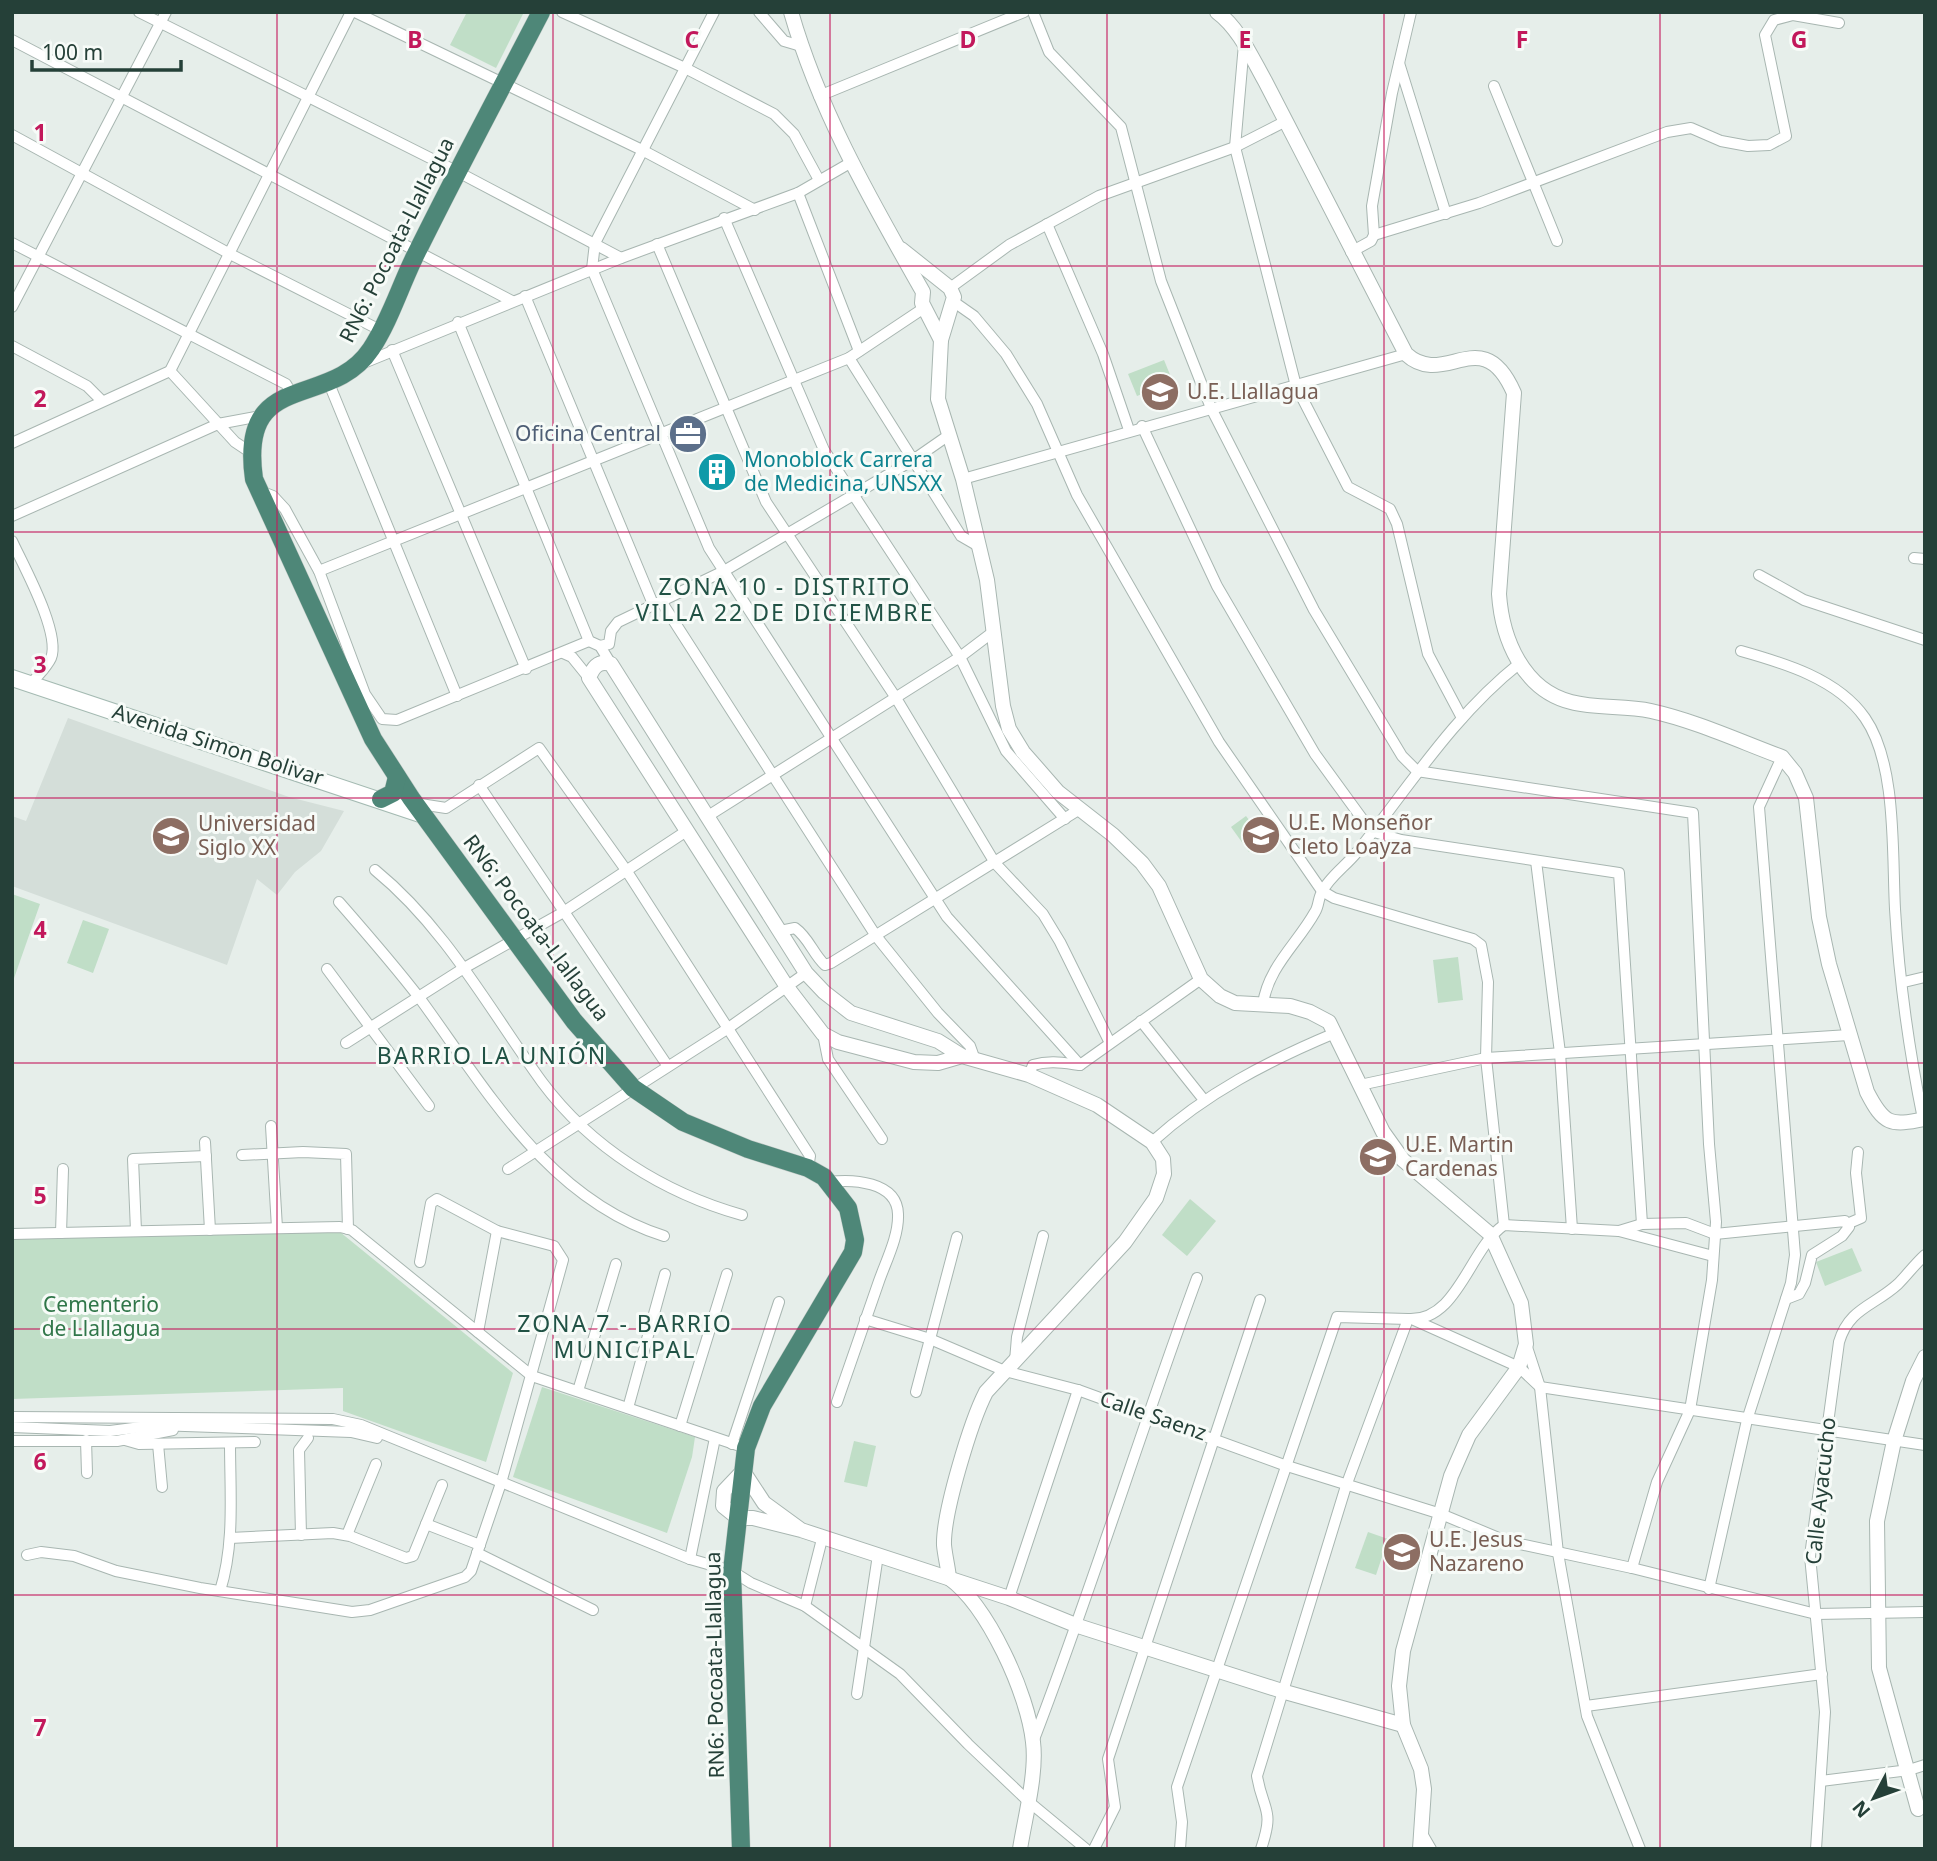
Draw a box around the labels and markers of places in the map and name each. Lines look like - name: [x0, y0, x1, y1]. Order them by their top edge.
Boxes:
- school or university icon: U.E. Llallagua: [1139, 371, 1181, 413]
- place label: U.E. Llallagua: [1187, 377, 1319, 405]
- office icon: Oficina Central: [667, 413, 709, 455]
- place label: Oficina Central: [515, 419, 661, 447]
- place label: Monoblock Carrera de Medicina, UNSXX: [744, 445, 943, 497]
- building icon: Monoblock Carrera de Medicina, UNSXX: [696, 451, 738, 493]
- place label: U.E. Monseñor Cleto Loayza: [1288, 808, 1433, 860]
- place label: Universidad Siglo XX: [198, 809, 316, 861]
- school or university icon: U.E. Monseñor Cleto Loayza: [1240, 814, 1282, 856]
- school or university icon: Universidad Siglo XX: [150, 815, 192, 857]
- place label: U.E. Martin Cardenas: [1405, 1130, 1514, 1182]
- school or university icon: U.E. Martin Cardenas: [1357, 1136, 1399, 1178]
- place label: U.E. Jesus Nazareno: [1429, 1525, 1524, 1577]
- school or university icon: U.E. Jesus Nazareno: [1381, 1531, 1423, 1573]

